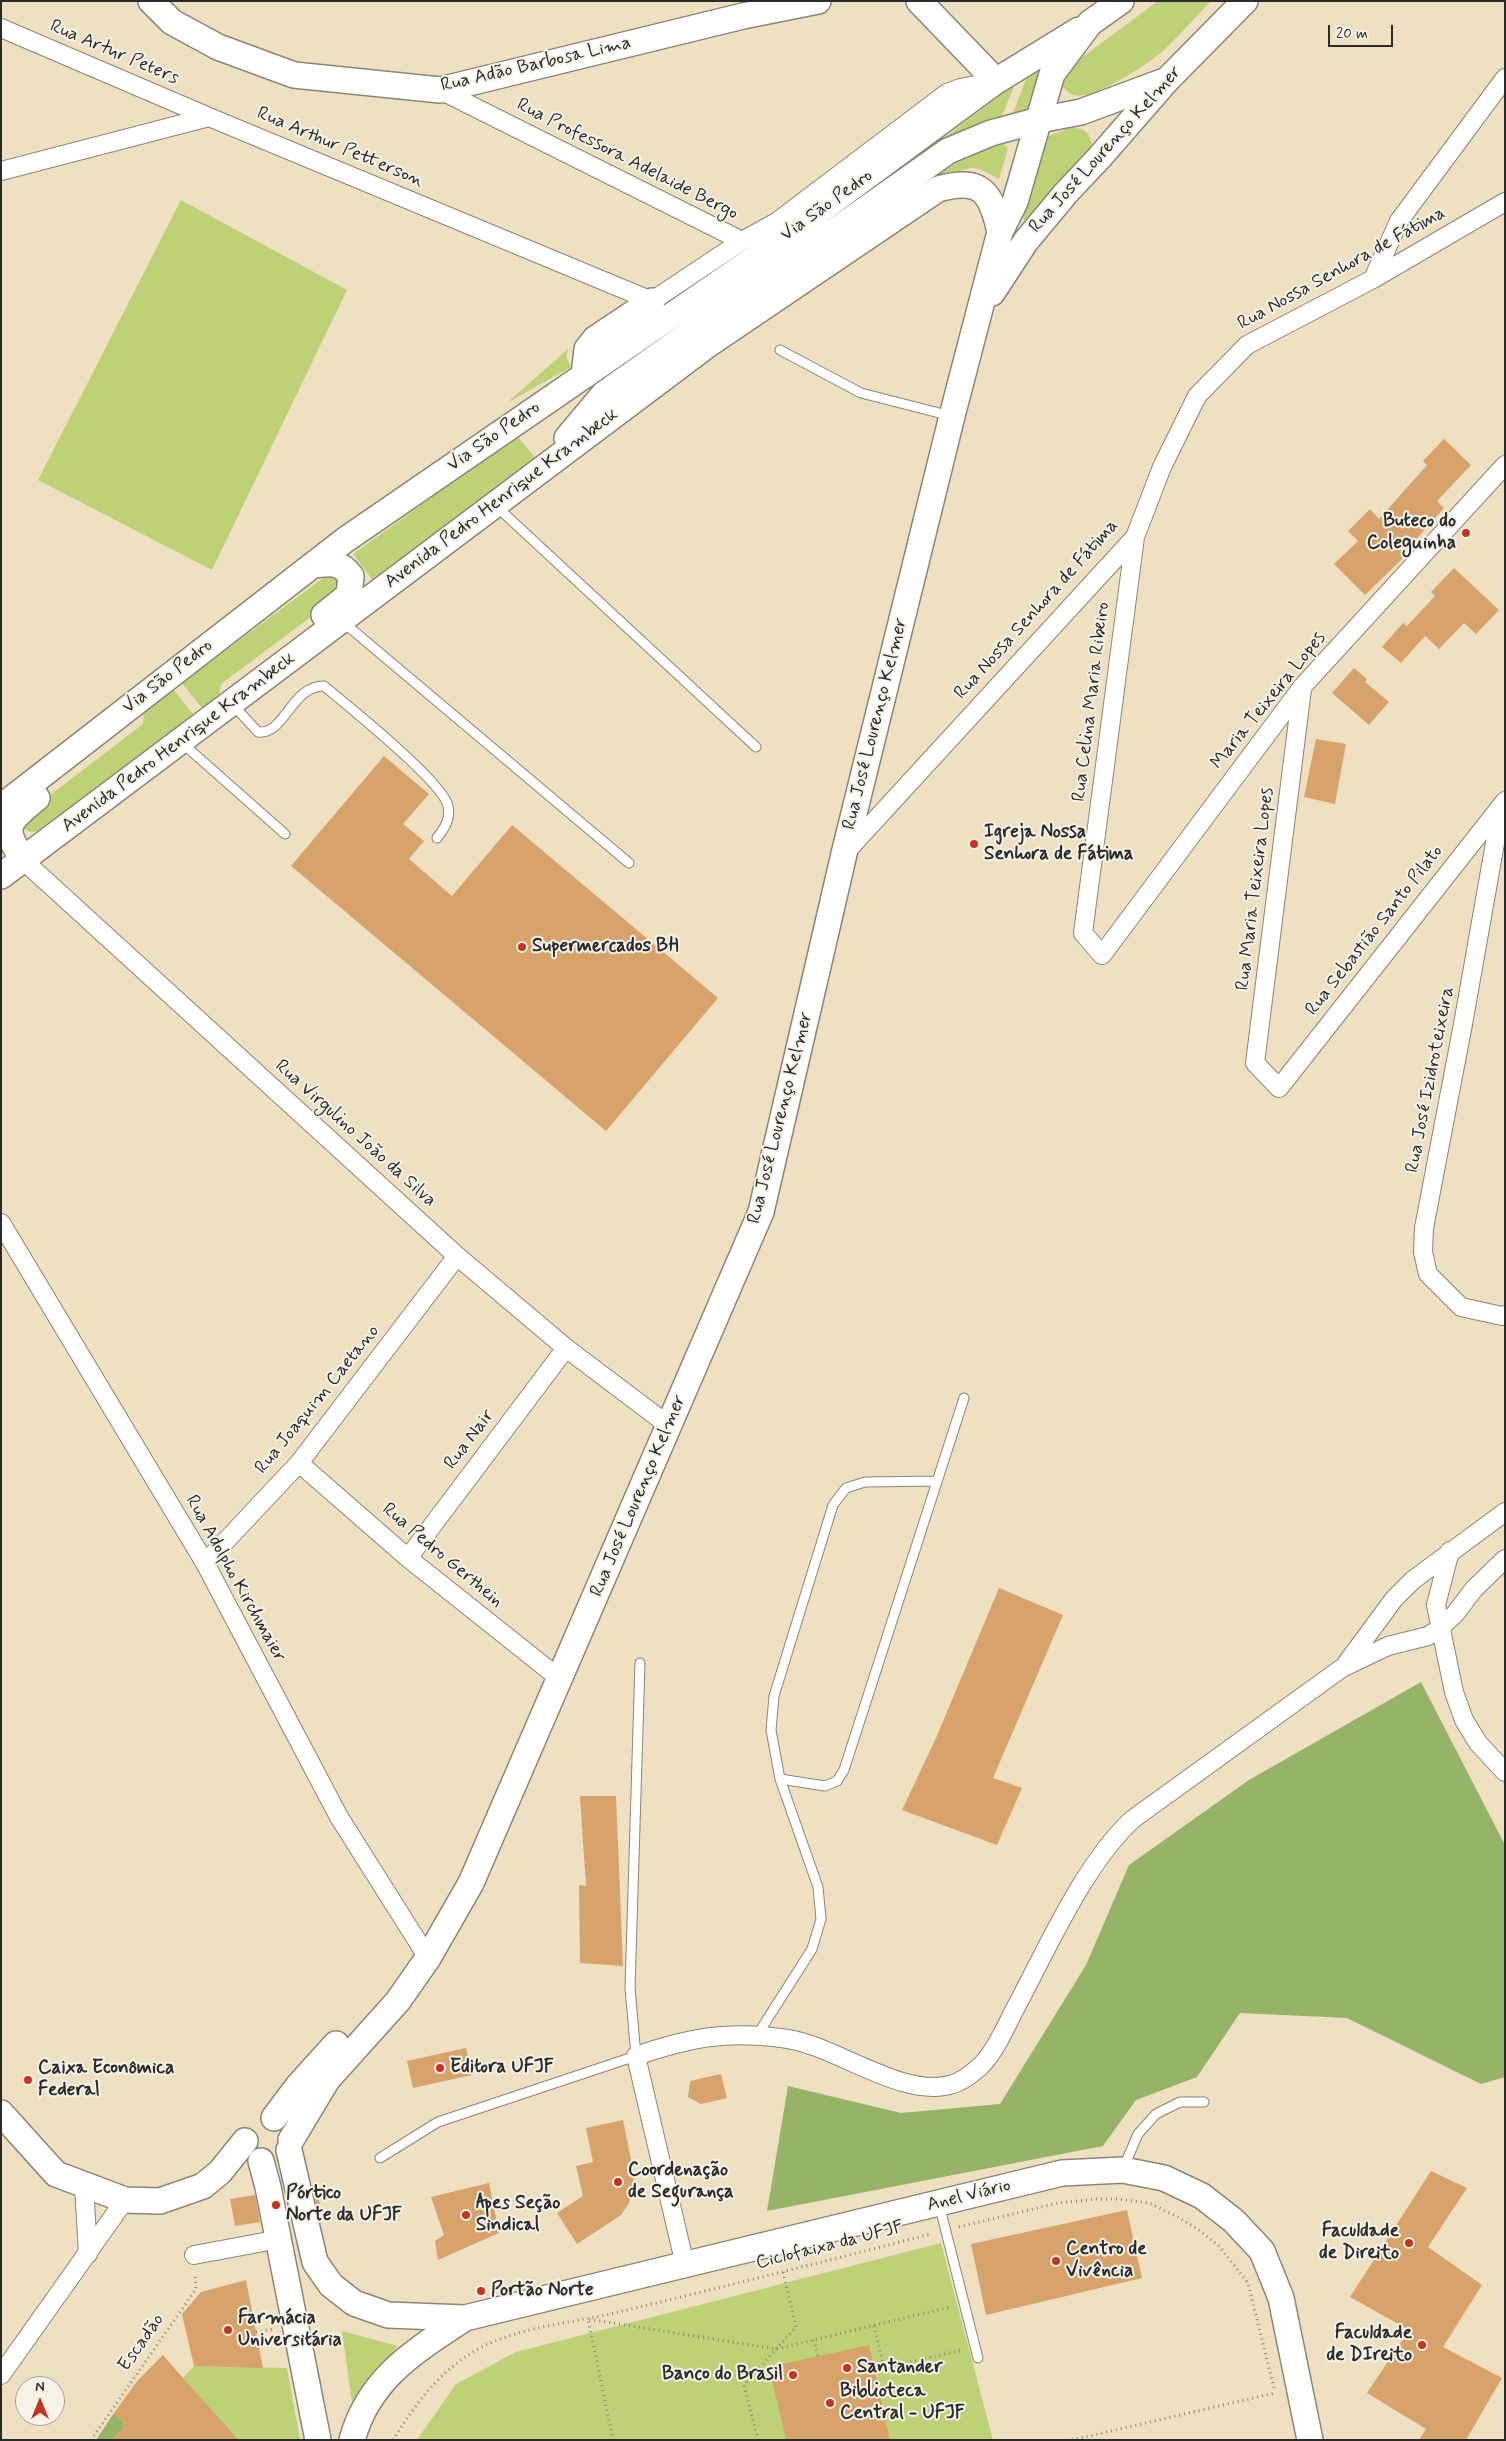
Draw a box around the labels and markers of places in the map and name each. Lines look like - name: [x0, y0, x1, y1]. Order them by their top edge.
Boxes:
- place label: Buteco do Coleguinha: [1367, 511, 1456, 555]
- marker: Buteco do Coleguinha: [1460, 527, 1472, 539]
- place label: Igreja Nossa Senhora de Fátima: [984, 822, 1134, 866]
- marker: Igreja Nossa Senhora de Fátima: [968, 838, 980, 850]
- place label: Supermercados BH: [532, 936, 679, 958]
- marker: Supermercados BH: [516, 941, 528, 953]
- place label: Editora UFJF: [450, 2057, 554, 2079]
- place label: Caixa Econômica Federal: [38, 2058, 174, 2102]
- marker: Editora UFJF: [434, 2062, 446, 2074]
- marker: Caixa Econômica Federal: [22, 2074, 34, 2086]
- place label: Coordenação de Segurança: [628, 2160, 734, 2204]
- marker: Coordenação de Segurança: [612, 2176, 624, 2188]
- place label: Pórtico Norte da UFJF: [286, 2183, 402, 2227]
- place label: Apes Seção Sindical: [476, 2193, 560, 2237]
- marker: Pórtico Norte da UFJF: [270, 2199, 282, 2211]
- marker: Apes Seção Sindical: [460, 2209, 472, 2221]
- place label: Faculdade de Direito: [1319, 2221, 1399, 2265]
- marker: Faculdade de Direito: [1403, 2237, 1415, 2249]
- place label: Centro de Vivência: [1066, 2239, 1147, 2283]
- marker: Centro de Vivência: [1050, 2255, 1062, 2267]
- place label: Portão Norte: [491, 2280, 594, 2302]
- marker: Portão Norte: [475, 2285, 487, 2297]
- place label: Farmácia Universitária: [238, 2308, 342, 2352]
- place label: Faculdade de DIreito: [1326, 2323, 1412, 2367]
- marker: Farmácia Universitária: [222, 2324, 234, 2336]
- marker: Faculdade de DIreito: [1416, 2339, 1428, 2351]
- place label: Santander: [857, 2357, 943, 2379]
- marker: Santander: [841, 2362, 853, 2374]
- place label: Banco do Brasil: [662, 2364, 783, 2386]
- marker: Banco do Brasil: [787, 2369, 799, 2381]
- place label: Biblioteca Central - UFJF: [840, 2381, 965, 2425]
- marker: Biblioteca Central - UFJF: [824, 2397, 836, 2409]

